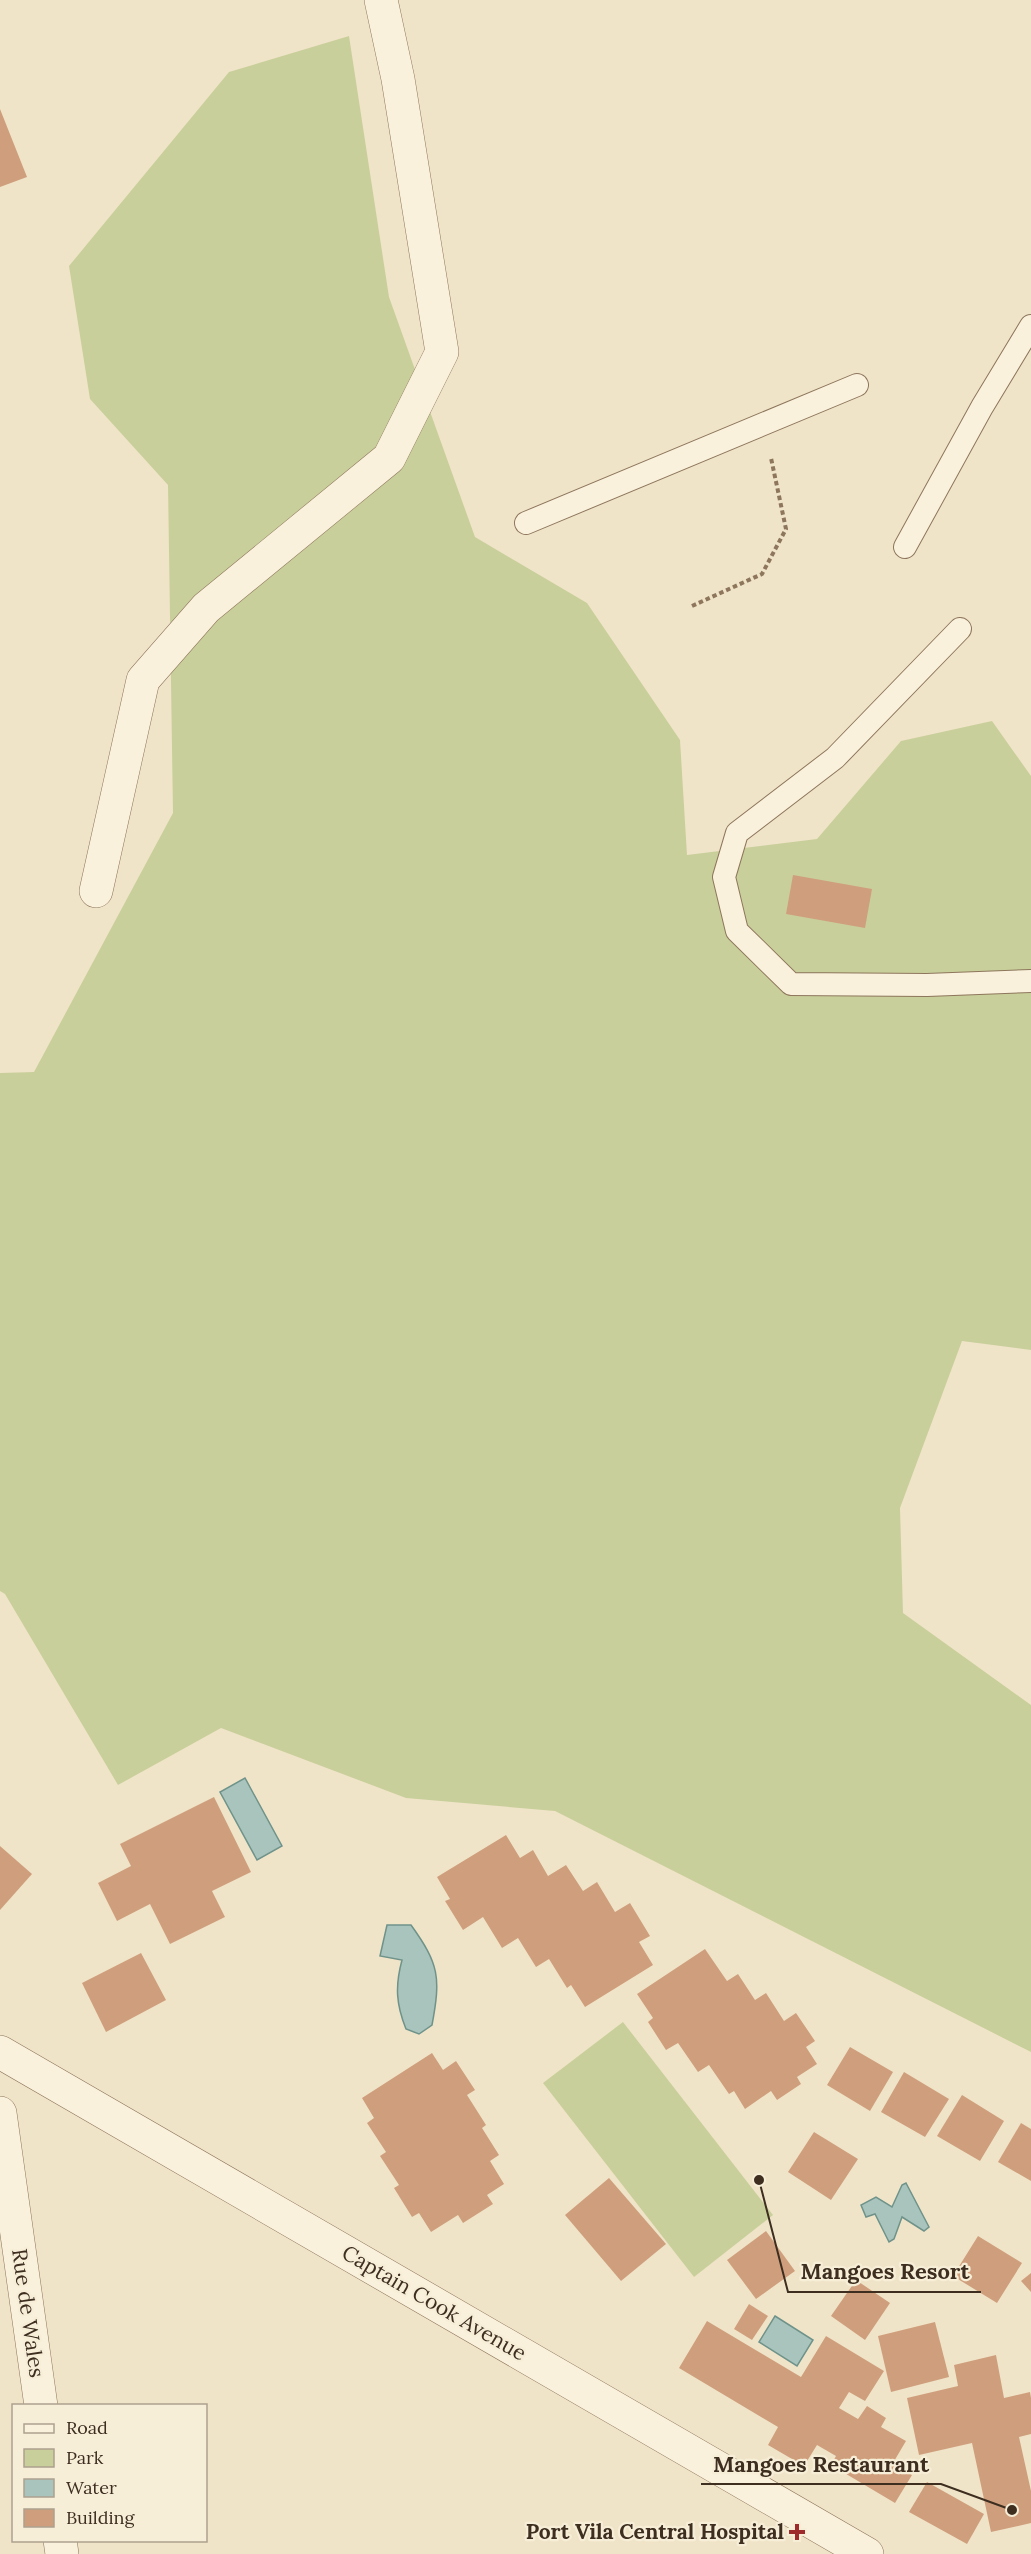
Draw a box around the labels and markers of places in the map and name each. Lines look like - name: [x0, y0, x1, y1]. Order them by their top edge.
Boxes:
- callout: Mangoes Resort: [788, 2252, 981, 2292]
- callout: Mangoes Restaurant: [701, 2444, 941, 2484]
- place label: Port Vila Central Hospital: [526, 2518, 784, 2545]
- marker: Port Vila Central Hospital: [788, 2523, 806, 2541]

